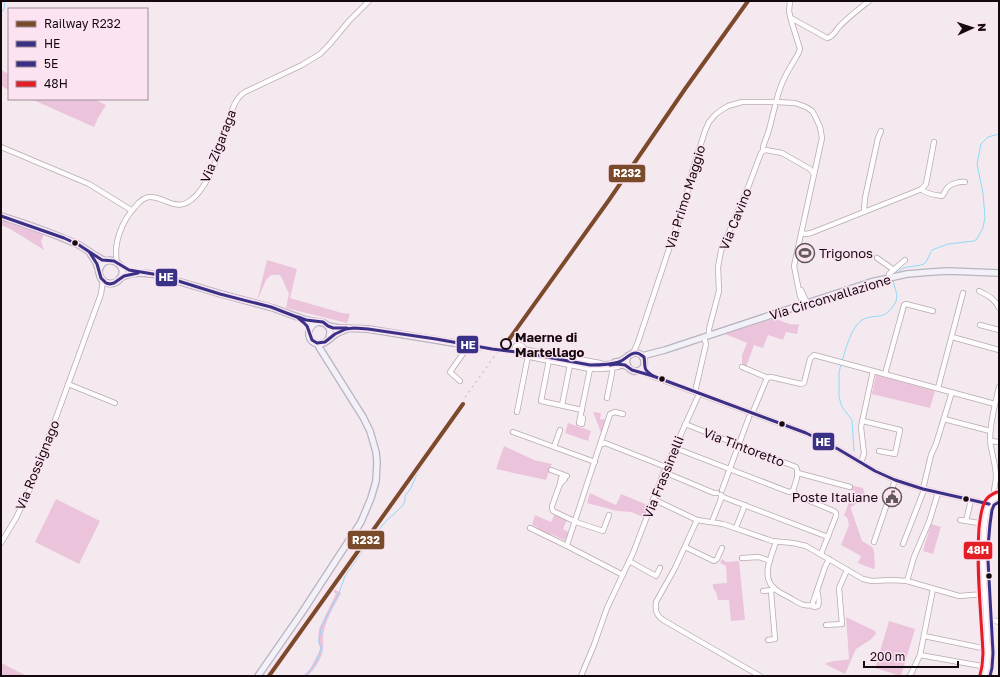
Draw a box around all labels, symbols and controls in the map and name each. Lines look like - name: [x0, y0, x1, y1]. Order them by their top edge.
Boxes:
- legend: [8, 8, 148, 100]
- north arrow: [952, 8, 992, 48]
- text: Railway R232: [44, 16, 121, 31]
- text: N: [976, 23, 989, 32]
- text: HE: [44, 36, 60, 51]
- text: 5E: [44, 56, 58, 71]
- text: 48H: [44, 76, 68, 91]
- street label: Via Zigaraga: [197, 107, 239, 185]
- street label: Via Primo Maggio: [662, 143, 709, 251]
- line badge: R232: [608, 164, 646, 183]
- text: R232: [613, 166, 641, 179]
- street label: Via Cavino: [715, 186, 755, 252]
- unlabelled marker: [70, 238, 80, 248]
- sports icon: Trigonos: [794, 242, 816, 264]
- place label: Trigonos: [819, 245, 873, 261]
- line badge: HE: [155, 268, 178, 287]
- text: HE: [158, 270, 174, 283]
- street label: Via Circonvallazione: [767, 271, 893, 323]
- place label: Maerne di Martellago: [515, 329, 585, 360]
- line badge: HE: [456, 335, 479, 354]
- text: HE: [460, 338, 476, 351]
- marker: Maerne di Martellago: [500, 338, 512, 350]
- unlabelled marker: [657, 374, 667, 384]
- street label: Via Rossignago: [12, 417, 62, 512]
- unlabelled marker: [777, 419, 787, 429]
- street label: Via Tintoretto: [701, 424, 787, 470]
- line badge: HE: [812, 432, 835, 451]
- street label: Via Frassinelli: [639, 433, 687, 521]
- text: HE: [815, 435, 831, 448]
- public building icon: Poste Italiane: [881, 486, 903, 508]
- place label: Poste Italiane: [792, 489, 878, 505]
- unlabelled marker: [961, 494, 971, 504]
- line badge: R232: [347, 530, 385, 550]
- text: R232: [352, 533, 380, 546]
- line badge: 48H: [963, 541, 993, 560]
- text: 48H: [967, 543, 989, 556]
- unlabelled marker: [984, 571, 994, 581]
- scale bar: [864, 643, 958, 669]
- text: 200 m: [870, 649, 905, 664]

